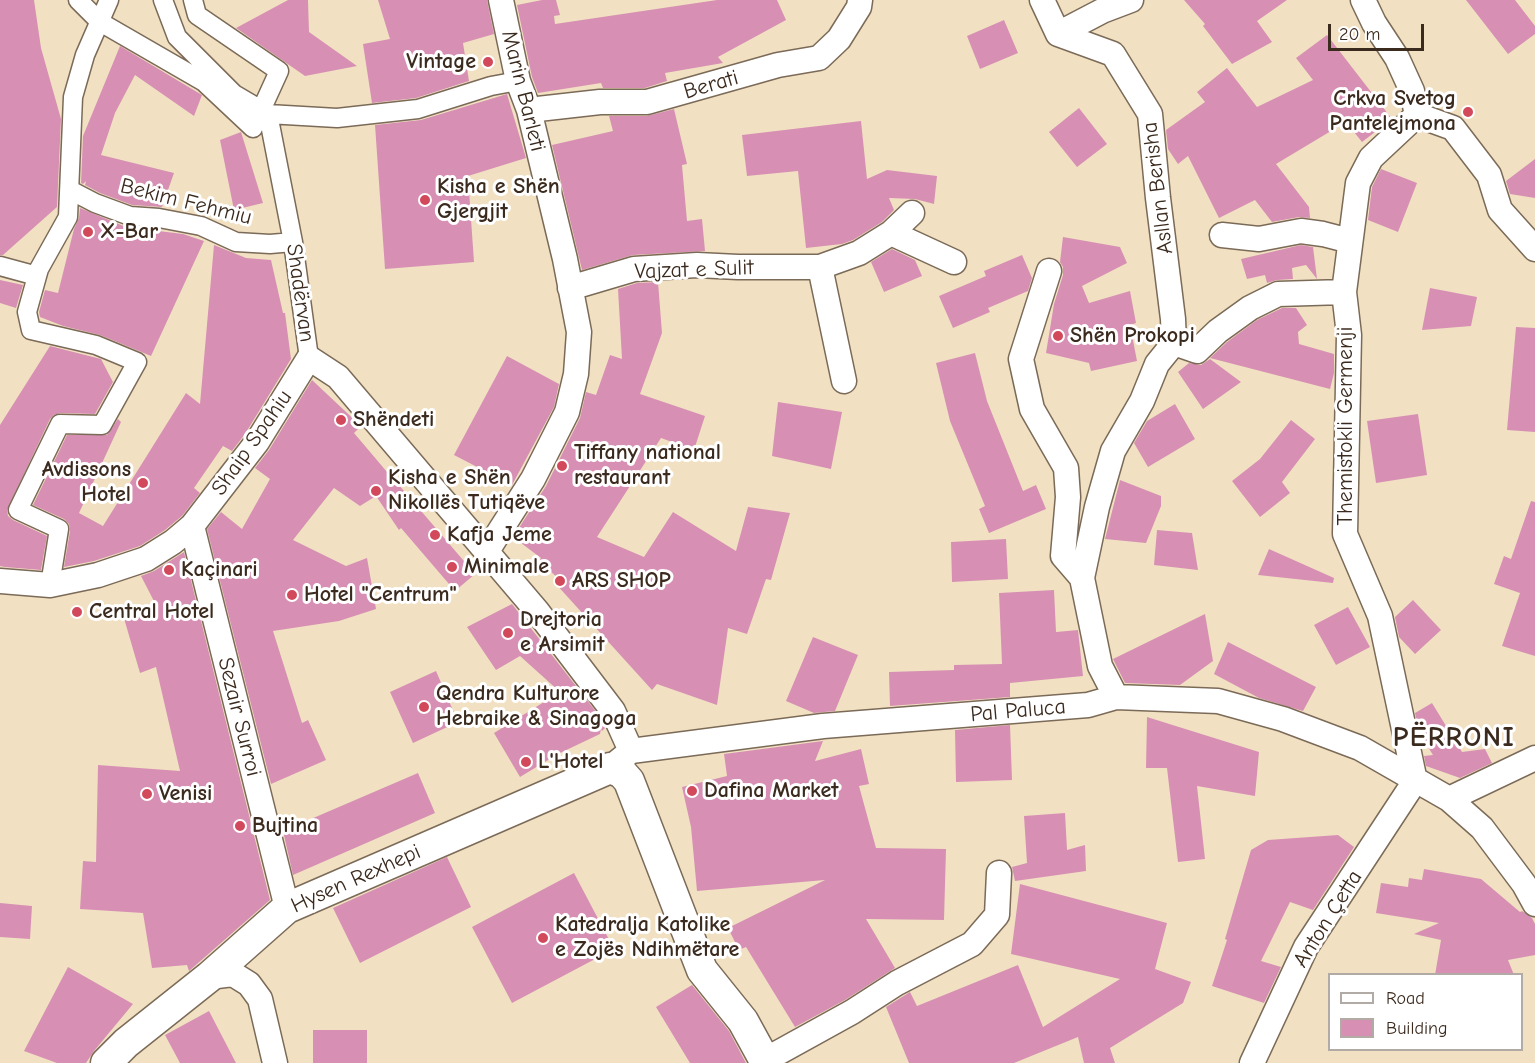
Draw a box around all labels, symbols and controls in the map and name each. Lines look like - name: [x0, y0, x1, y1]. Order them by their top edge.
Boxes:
- scale bar: [1331, 12, 1427, 50]
- text: 20 m: [1339, 24, 1380, 45]
- street label: Marin Barleti: [495, 28, 551, 154]
- place label: Vintage: [406, 49, 476, 75]
- marker: Vintage: [481, 55, 495, 69]
- street label: Berati: [681, 65, 741, 105]
- place label: Crkva Svetog Pantelejmona: [1329, 86, 1456, 138]
- marker: Crkva Svetog Pantelejmona: [1461, 105, 1475, 119]
- street label: Asllan Berisha: [1137, 120, 1179, 256]
- street label: Bekim Fehmiu: [118, 173, 254, 231]
- place label: Kisha e Shën Gjergjit: [437, 174, 560, 226]
- marker: Kisha e Shën Gjergjit: [418, 193, 432, 207]
- place label: X-Bar: [100, 219, 158, 245]
- marker: X-Bar: [81, 225, 95, 239]
- street label: Shadërvan: [280, 242, 320, 344]
- street label: Vajzat e Sulit: [634, 255, 754, 285]
- place label: Shën Prokopi: [1070, 323, 1195, 349]
- street label: Themistokli Germenji: [1333, 327, 1359, 525]
- marker: Shën Prokopi: [1051, 329, 1065, 343]
- street label: Shaip Spahiu: [206, 385, 298, 501]
- place label: Shëndeti: [353, 407, 434, 433]
- marker: Shëndeti: [334, 413, 348, 427]
- place label: Tiffany national restaurant: [574, 440, 721, 492]
- place label: Avdissons Hotel: [42, 457, 131, 508]
- marker: Tiffany national restaurant: [555, 459, 569, 473]
- place label: Kisha e Shën Nikollës Tutiqëve: [388, 465, 545, 516]
- marker: Avdissons Hotel: [136, 476, 150, 490]
- marker: Kisha e Shën Nikollës Tutiqëve: [369, 484, 383, 498]
- place label: Kafja Jeme: [447, 522, 552, 548]
- marker: Kafja Jeme: [428, 528, 442, 542]
- place label: Minimale: [464, 554, 549, 580]
- place label: Kaçinari: [181, 557, 258, 583]
- marker: Minimale: [445, 560, 459, 574]
- marker: Kaçinari: [162, 563, 176, 577]
- place label: ARS SHOP: [572, 568, 671, 594]
- marker: ARS SHOP: [553, 574, 567, 588]
- place label: Hotel "Centrum": [304, 582, 457, 608]
- marker: Hotel "Centrum": [285, 588, 299, 602]
- place label: Central Hotel: [89, 599, 214, 625]
- marker: Central Hotel: [70, 605, 84, 619]
- place label: Drejtoria e Arsimit: [520, 607, 604, 658]
- marker: Drejtoria e Arsimit: [501, 626, 515, 640]
- street label: Sezair Surroi: [211, 655, 267, 779]
- place label: Qendra Kulturore Hebraike & Sinagoga: [436, 681, 637, 732]
- street label: Pal Paluca: [969, 694, 1067, 728]
- marker: Qendra Kulturore Hebraike & Sinagoga: [417, 700, 431, 714]
- district label: PËRRONI: [1393, 721, 1515, 755]
- place label: L'Hotel: [538, 749, 603, 775]
- marker: L'Hotel: [519, 755, 533, 769]
- place label: Dafina Market: [704, 778, 838, 804]
- place label: Venisi: [159, 781, 212, 807]
- marker: Dafina Market: [685, 784, 699, 798]
- marker: Venisi: [140, 787, 154, 801]
- place label: Bujtina: [252, 813, 318, 839]
- marker: Bujtina: [233, 819, 247, 833]
- street label: Hysen Rexhepi: [287, 839, 425, 919]
- street label: Anton Çetta: [1288, 866, 1368, 972]
- place label: Katedralja Katolike e Zojës Ndihmëtare: [555, 912, 739, 963]
- marker: Katedralja Katolike e Zojës Ndihmëtare: [536, 931, 550, 945]
- legend: [1328, 973, 1523, 1051]
- text: Road: [1386, 988, 1425, 1009]
- text: Building: [1386, 1018, 1448, 1039]

